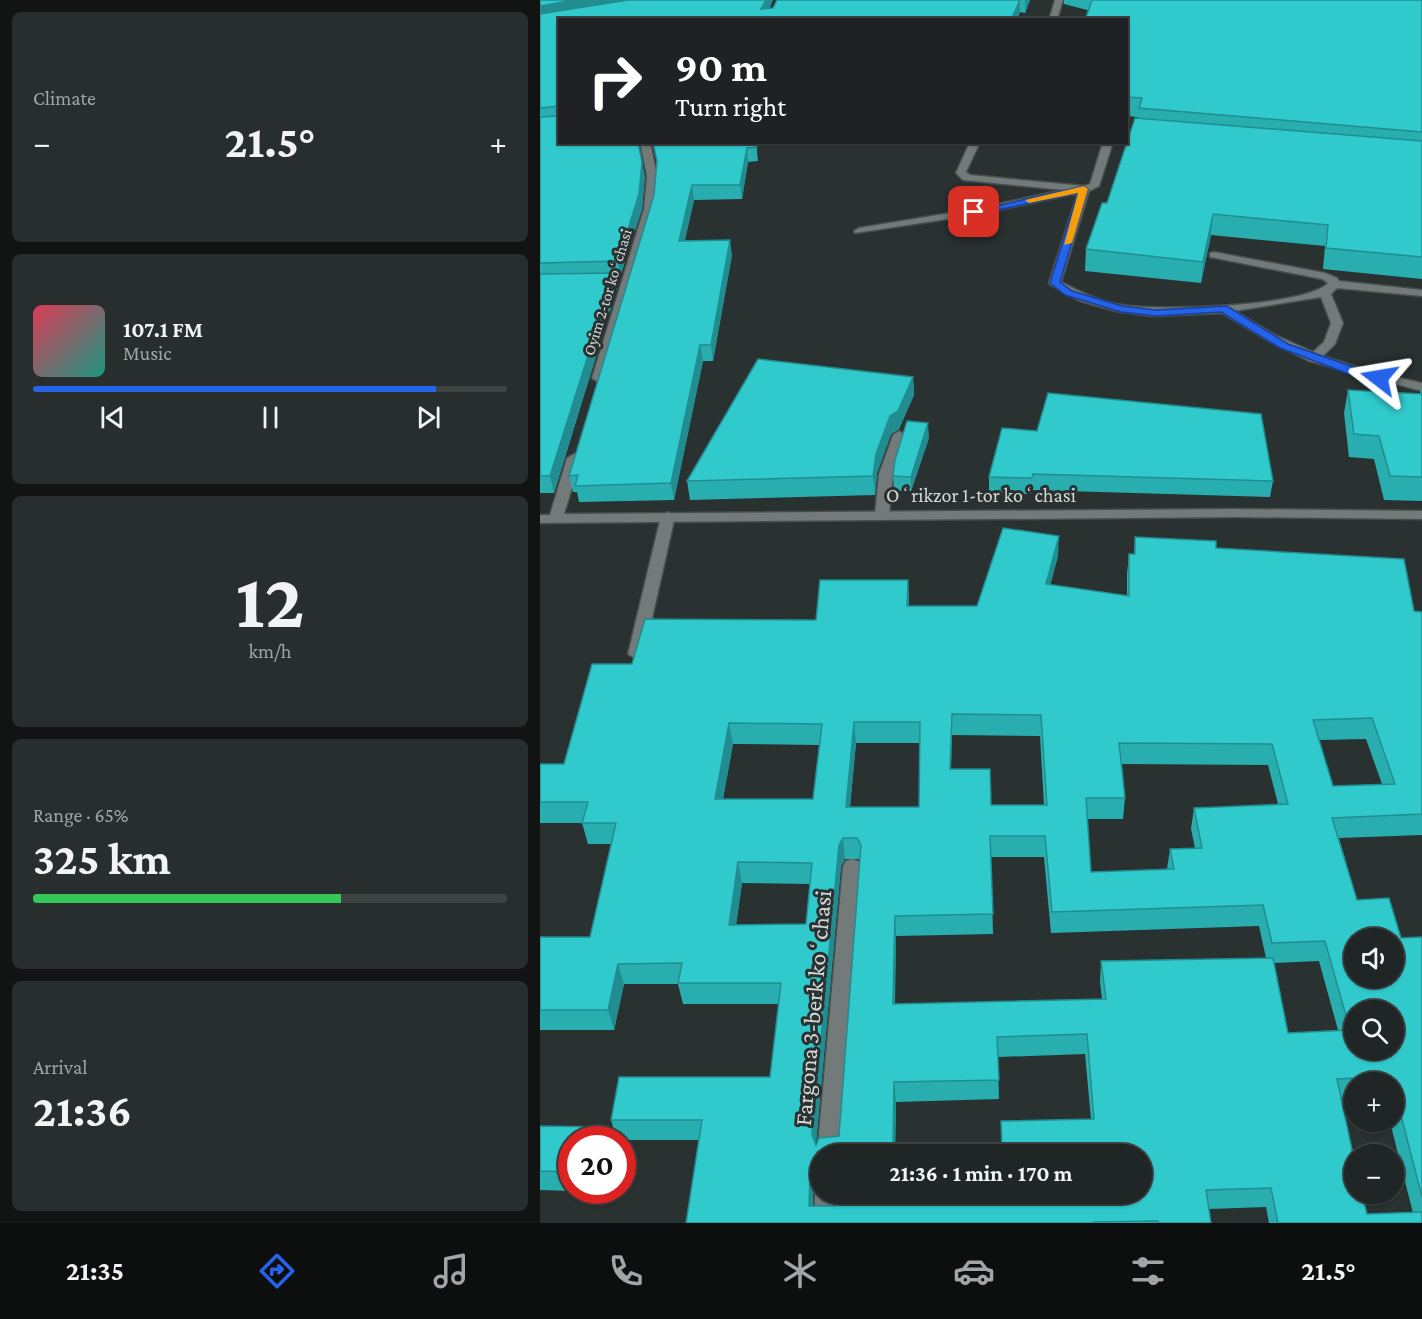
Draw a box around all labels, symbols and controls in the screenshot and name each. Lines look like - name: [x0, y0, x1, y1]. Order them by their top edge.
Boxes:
- icon: right: [576, 42, 654, 120]
- text: 90 m: [675, 43, 767, 90]
- text: Climate: [33, 87, 96, 109]
- text: Turn right: [675, 92, 786, 122]
- text: 21.5°: [225, 117, 315, 167]
- text: −: [33, 124, 50, 161]
- text: +: [490, 124, 507, 161]
- pin: [948, 186, 999, 237]
- icon: arrive: [957, 195, 990, 228]
- street label: Oyim 2-tor koʻchasi: [580, 227, 636, 358]
- text: 107.1 FM: [123, 317, 203, 342]
- text: Music: [123, 342, 172, 364]
- position arrow: [1347, 346, 1411, 410]
- icon: previous: [96, 401, 129, 434]
- icon: pause: [254, 401, 287, 434]
- icon: next: [412, 401, 445, 434]
- street label: Oʻrikzor 1-tor koʻchasi: [886, 484, 1076, 506]
- text: 12: [236, 557, 304, 644]
- text: km/h: [248, 640, 292, 662]
- text: Range · 65%: [33, 804, 128, 826]
- text: 325 km: [33, 834, 171, 884]
- street label: Fargona 3-berk koʻchasi: [789, 889, 836, 1127]
- map controls: [1344, 928, 1404, 1204]
- button: sound: [1344, 928, 1404, 988]
- button: search: [1344, 1000, 1404, 1060]
- text: Arrival: [33, 1056, 87, 1078]
- button: +: [1344, 1072, 1404, 1132]
- text: 21:36: [33, 1086, 132, 1136]
- speed limit sign: 20: [558, 1126, 636, 1204]
- button: −: [1344, 1144, 1404, 1204]
- text: 21:36 · 1 min · 170 m: [890, 1161, 1072, 1186]
- icon: directions: [256, 1250, 298, 1292]
- icon: music: [430, 1250, 472, 1292]
- icon: phone: [605, 1250, 647, 1292]
- icon: climate: [779, 1250, 821, 1292]
- icon: car: [953, 1250, 995, 1292]
- icon: filters: [1127, 1250, 1169, 1292]
- text: 21:35: [66, 1256, 124, 1286]
- text: 21.5°: [1301, 1256, 1356, 1286]

